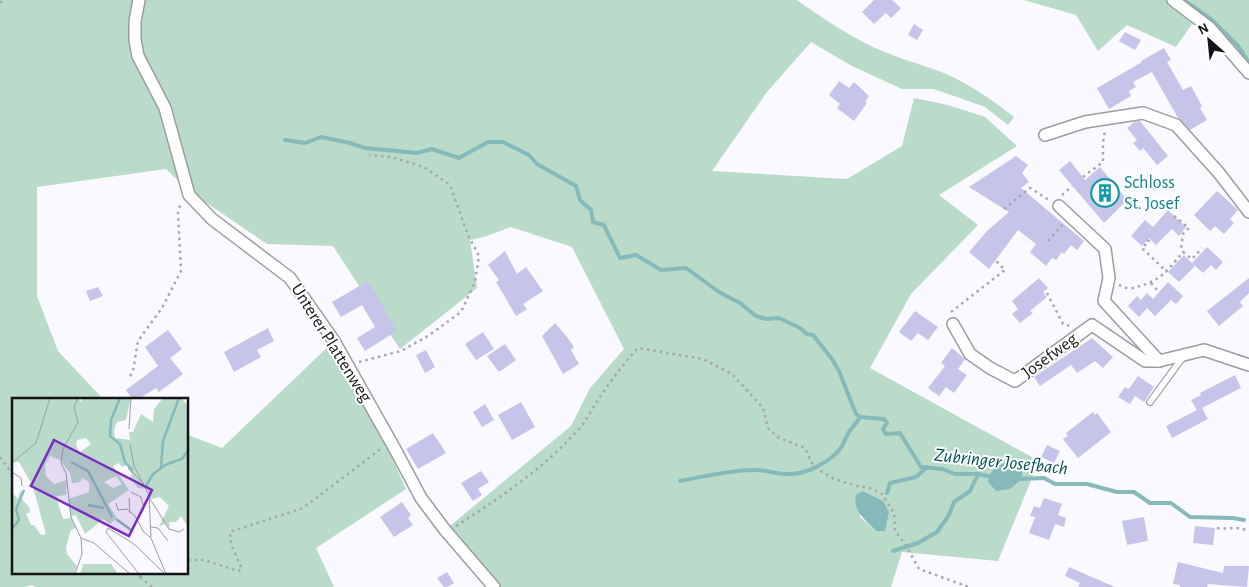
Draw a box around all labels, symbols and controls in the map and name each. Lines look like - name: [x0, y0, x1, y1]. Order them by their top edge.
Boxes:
- north arrow: [1184, 15, 1234, 65]
- text: N: [1196, 21, 1211, 38]
- place label: Schloss St. Josef: [1124, 174, 1181, 213]
- building icon: Schloss St. Josef: [1090, 178, 1120, 208]
- street label: Unterer Plattenweg: [287, 280, 375, 406]
- street label: Josefweg: [1019, 330, 1081, 382]
- inset map: [12, 398, 189, 574]
- water label: Zubringer Josefbach: [933, 446, 1069, 478]

